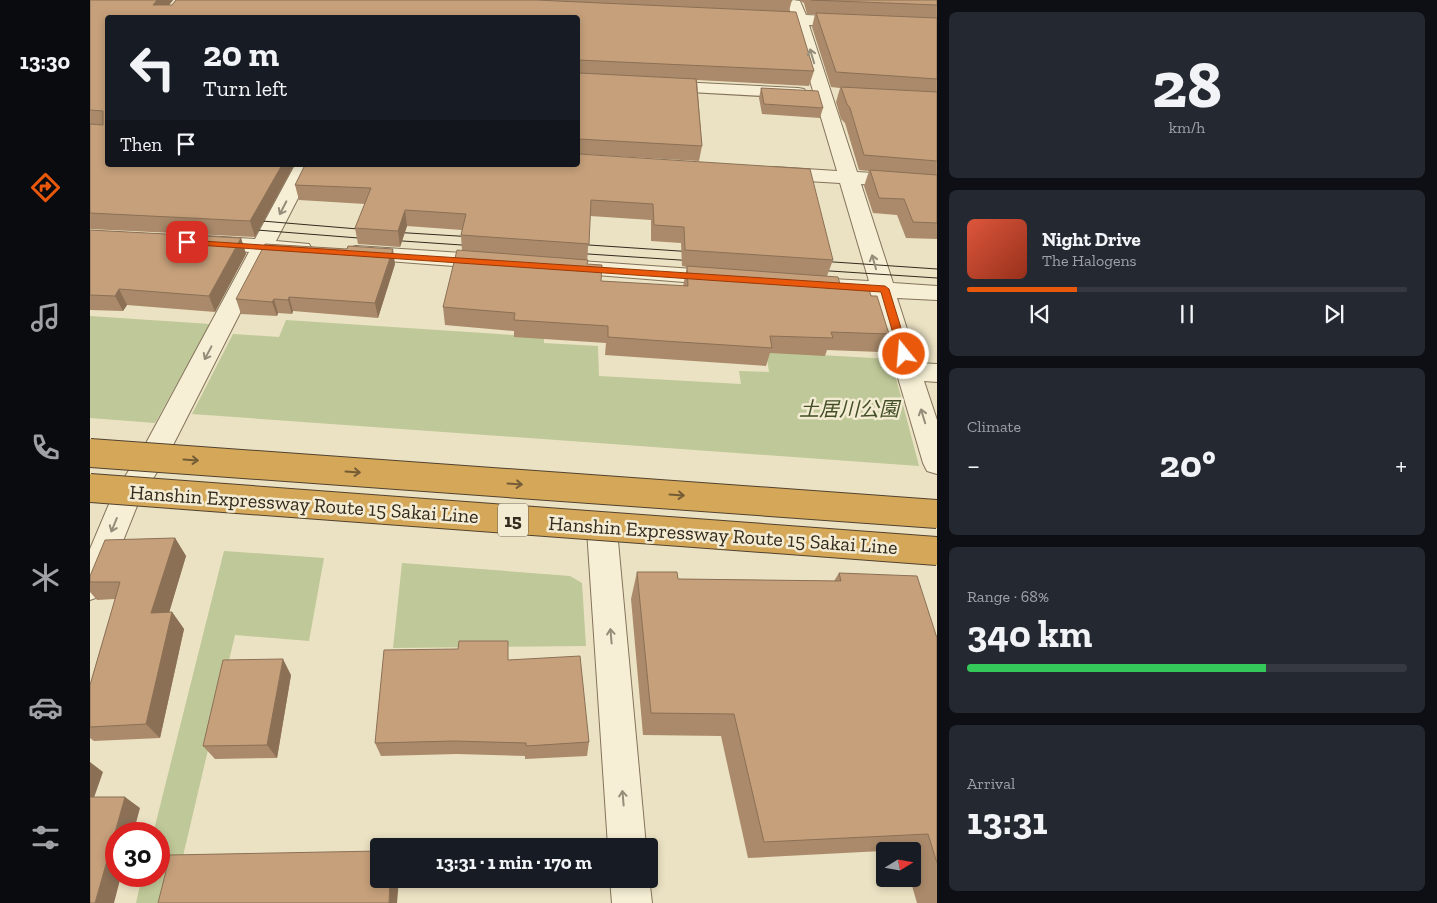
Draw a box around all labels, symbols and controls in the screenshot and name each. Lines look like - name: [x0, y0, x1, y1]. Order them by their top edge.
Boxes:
- text: 20 m: [203, 33, 279, 75]
- icon: left: [120, 35, 185, 100]
- text: 28: [1152, 46, 1222, 124]
- text: 13:30: [20, 48, 70, 75]
- one-way arrow: [806, 48, 816, 64]
- text: Turn left: [203, 75, 287, 102]
- text: km/h: [1169, 118, 1205, 137]
- icon: arrive: [172, 130, 200, 158]
- text: Then: [120, 133, 162, 156]
- icon: directions: [28, 170, 63, 205]
- one-way arrow: [278, 201, 288, 216]
- pin: [166, 221, 208, 263]
- icon: arrive: [173, 228, 201, 256]
- text: Night Drive: [1042, 228, 1141, 251]
- text: The Halogens: [1042, 251, 1137, 270]
- one-way arrow: [869, 254, 879, 270]
- icon: music: [28, 300, 63, 335]
- icon: previous: [1026, 300, 1054, 328]
- icon: pause: [1173, 300, 1201, 328]
- icon: next: [1320, 300, 1348, 328]
- position arrow: [877, 327, 929, 379]
- one-way arrow: [203, 345, 213, 360]
- park label: 土居川公園: [799, 397, 902, 421]
- one-way arrow: [918, 409, 928, 425]
- text: Climate: [967, 417, 1021, 436]
- icon: phone: [28, 430, 63, 465]
- text: 20°: [1160, 441, 1216, 487]
- text: −: [967, 449, 980, 482]
- text: +: [1395, 449, 1407, 482]
- one-way arrow: [183, 455, 199, 465]
- one-way arrow: [345, 467, 361, 476]
- one-way arrow: [507, 479, 523, 488]
- street label: Hanshin Expressway Route 15 Sakai Line: [129, 480, 479, 528]
- one-way arrow: [669, 491, 685, 500]
- road number: 15: [498, 504, 528, 536]
- street label: Hanshin Expressway Route 15 Sakai Line: [548, 511, 898, 559]
- one-way arrow: [109, 517, 118, 532]
- icon: climate: [28, 560, 63, 595]
- text: Range · 68%: [967, 587, 1049, 606]
- text: 340 km: [967, 611, 1092, 657]
- one-way arrow: [606, 628, 615, 644]
- icon: car: [28, 690, 63, 725]
- text: Arrival: [967, 774, 1015, 793]
- one-way arrow: [619, 790, 628, 806]
- text: 13:31: [967, 798, 1048, 844]
- icon: filters: [28, 820, 63, 855]
- speed limit sign: 30: [105, 822, 170, 887]
- north arrow: [876, 842, 921, 888]
- map controls: [876, 842, 921, 887]
- text: 13:31 · 1 min · 170 m: [436, 851, 592, 874]

